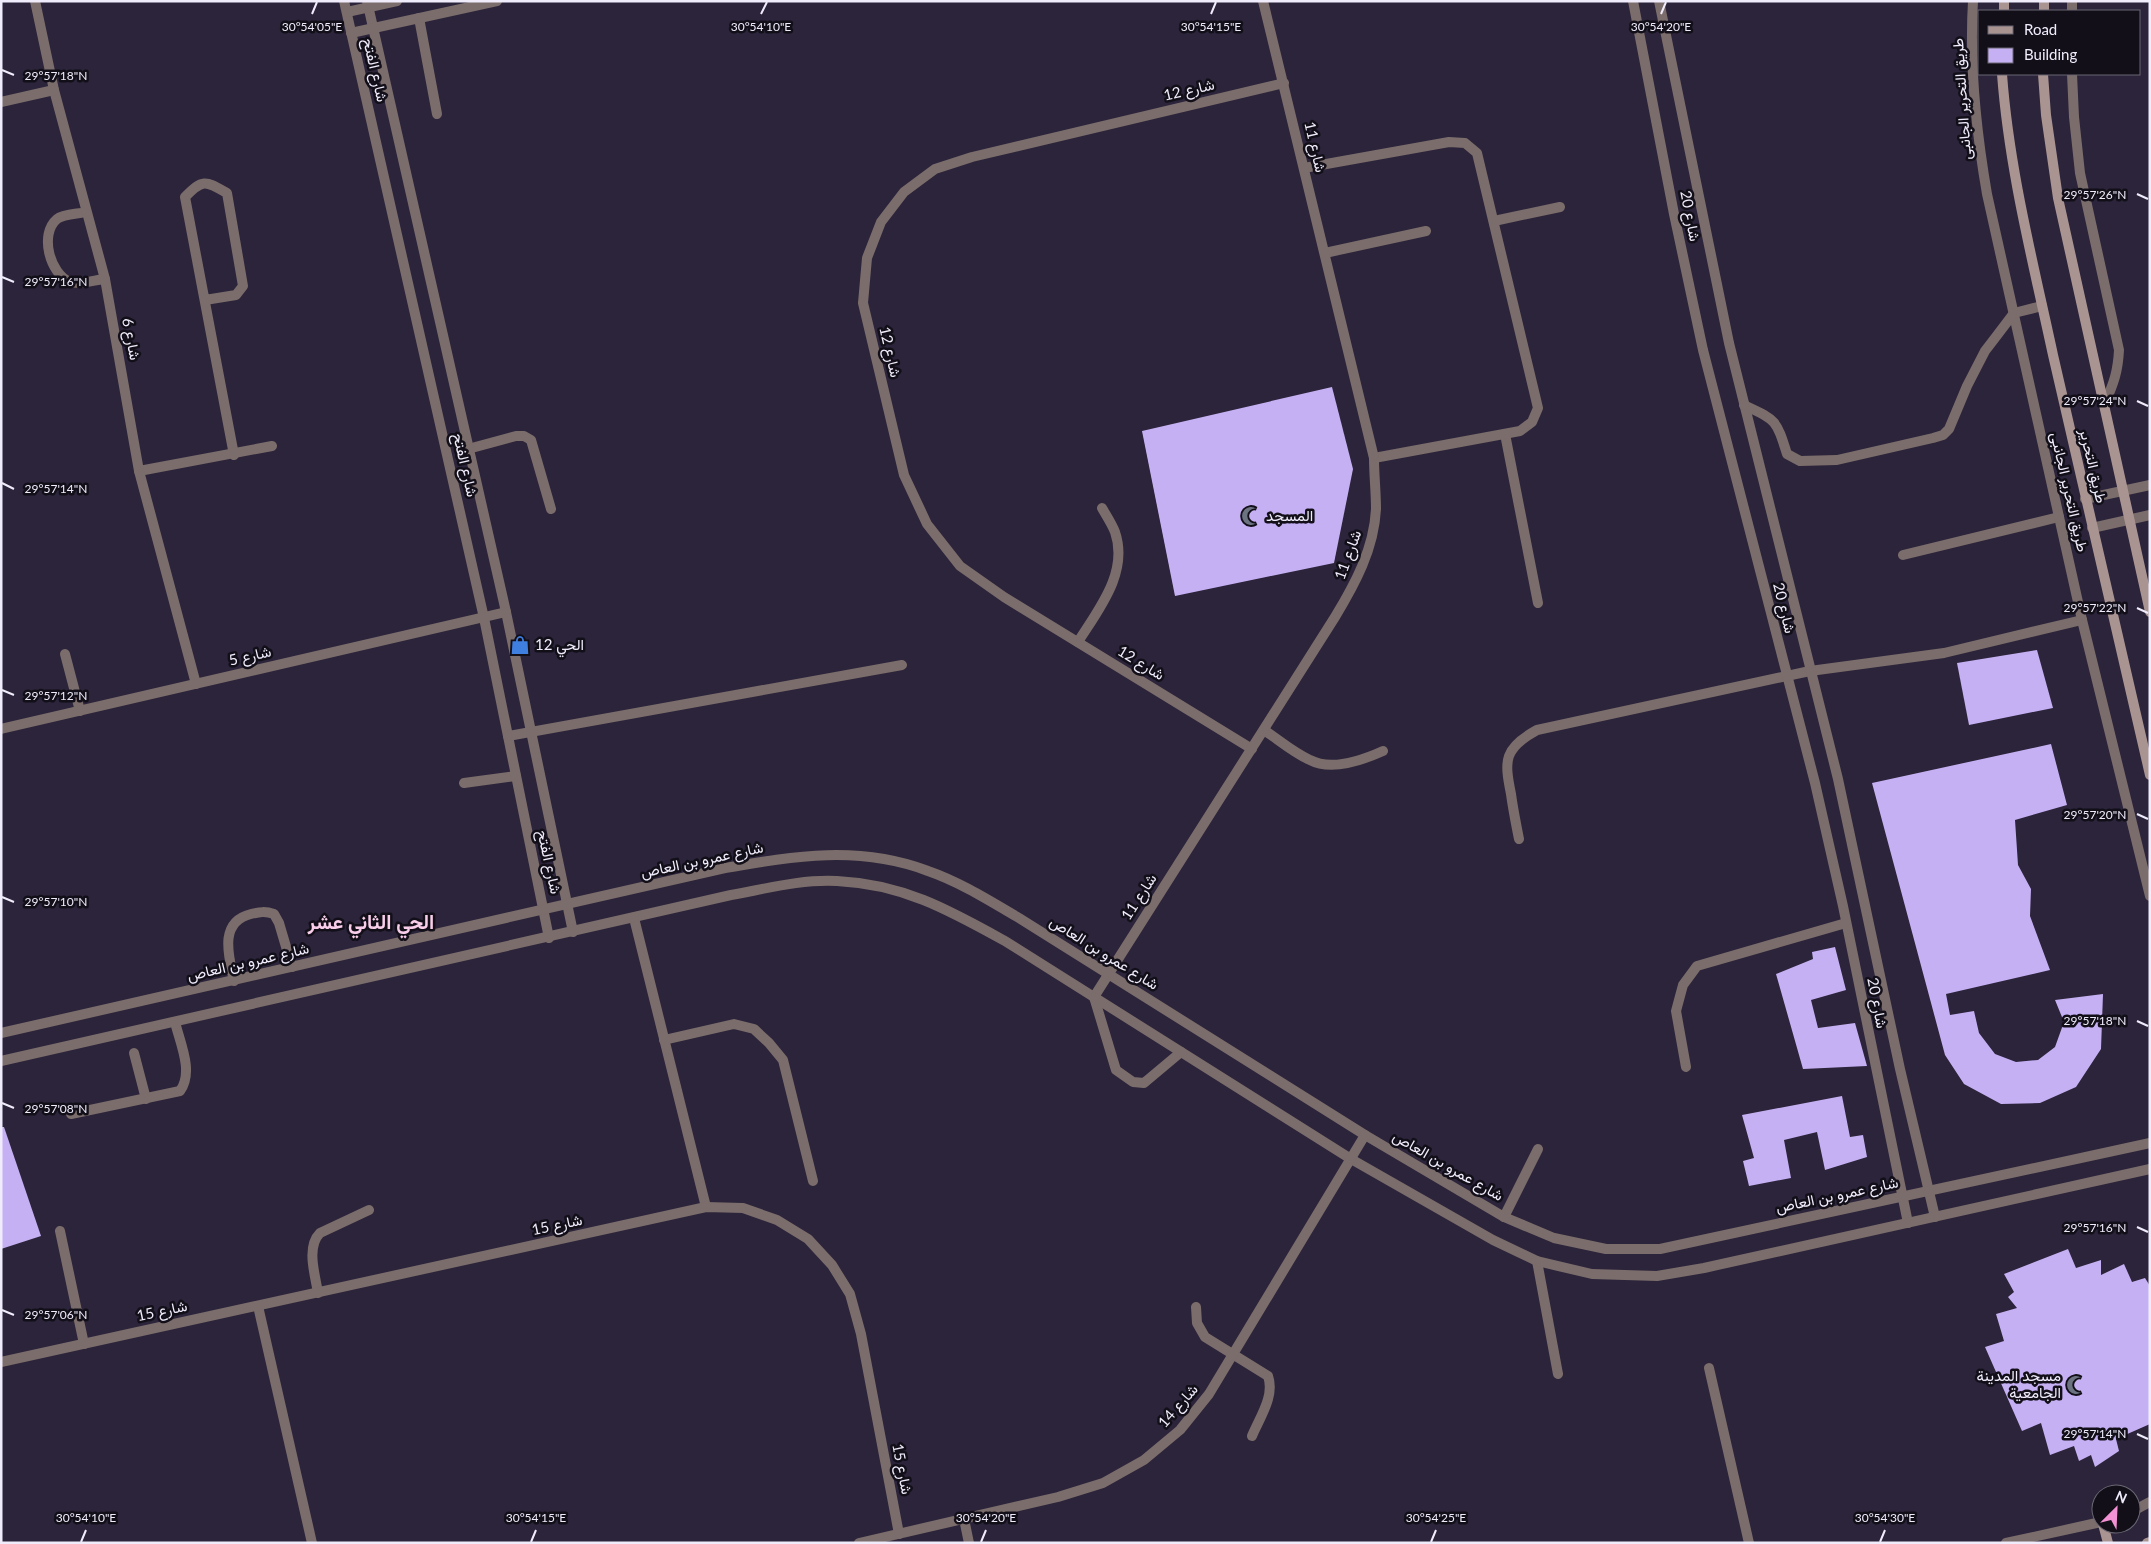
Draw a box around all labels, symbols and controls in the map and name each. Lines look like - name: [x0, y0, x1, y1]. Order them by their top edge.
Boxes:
- legend: [1978, 10, 2141, 75]
- text: 30°54'05"E: [282, 19, 342, 34]
- text: 30°54'10"E: [731, 19, 791, 34]
- text: 30°54'15"E: [1181, 19, 1241, 34]
- text: 30°54'20"E: [1631, 19, 1691, 34]
- text: Road: [2024, 20, 2057, 38]
- street label: شارع الفتح: [357, 36, 392, 104]
- street label: طريق التحرير الجانبى: [1948, 37, 1976, 161]
- text: Building: [2024, 45, 2077, 63]
- text: 29°57'18"N: [25, 68, 87, 83]
- street label: شارع 12: [1162, 74, 1217, 107]
- street label: شارع 11: [1298, 120, 1331, 175]
- text: 29°57'26"N: [2064, 187, 2126, 202]
- street label: شارع 20: [1674, 189, 1705, 243]
- text: 29°57'16"N: [25, 274, 87, 289]
- street label: شارع 6: [116, 316, 145, 362]
- street label: شارع 12: [873, 325, 906, 380]
- text: 29°57'24"N: [2064, 393, 2126, 408]
- street label: طريق التحرير: [2075, 426, 2111, 505]
- street label: طريق التحرير الجانبى: [2046, 430, 2093, 554]
- street label: شارع الفتح: [447, 431, 482, 499]
- text: 29°57'14"N: [25, 481, 87, 496]
- mosque icon: المسجد: [1240, 505, 1262, 527]
- place label: المسجد: [1266, 506, 1313, 525]
- street label: شارع 11: [1330, 527, 1367, 583]
- street label: شارع 20: [1767, 581, 1800, 636]
- text: 29°57'22"N: [2064, 600, 2126, 615]
- shop icon: الحي 12: [509, 634, 531, 656]
- place label: الحي 12: [535, 635, 584, 658]
- street label: شارع 5: [227, 641, 273, 672]
- street label: شارع 12: [1113, 641, 1168, 686]
- text: 29°57'12"N: [25, 688, 87, 703]
- text: 29°57'20"N: [2064, 807, 2126, 822]
- street label: شارع الفتح: [531, 828, 566, 896]
- street label: شارع عمرو بن العاص: [639, 837, 765, 884]
- street label: شارع 11: [1117, 870, 1162, 925]
- text: 29°57'10"N: [25, 894, 87, 909]
- district label: الحي الثاني عشر: [307, 909, 434, 939]
- street label: شارع عمرو بن العاص: [1045, 911, 1162, 995]
- street label: شارع عمرو بن العاص: [185, 938, 311, 987]
- street label: شارع 20: [1861, 976, 1892, 1030]
- text: 29°57'18"N: [2064, 1013, 2126, 1028]
- text: 29°57'08"N: [25, 1101, 87, 1116]
- street label: شارع عمرو بن العاص: [1389, 1126, 1507, 1207]
- street label: شارع عمرو بن العاص: [1774, 1172, 1900, 1219]
- street label: شارع 15: [530, 1210, 585, 1241]
- text: 29°57'16"N: [2064, 1220, 2126, 1235]
- street label: شارع 15: [135, 1296, 190, 1327]
- text: 29°57'06"N: [25, 1307, 87, 1322]
- place label: مسجد المدينة الجامعية: [1976, 1366, 2061, 1402]
- mosque icon: مسجد المدينة الجامعية: [2065, 1374, 2087, 1396]
- street label: شارع 14: [1154, 1380, 1203, 1433]
- text: 29°57'14"N: [2064, 1426, 2126, 1441]
- street label: شارع 15: [886, 1442, 917, 1496]
- north arrow: [2091, 1484, 2141, 1534]
- text: N: [2113, 1487, 2130, 1507]
- text: 30°54'10"E: [56, 1510, 116, 1525]
- text: 30°54'15"E: [506, 1510, 566, 1525]
- text: 30°54'20"E: [956, 1510, 1016, 1525]
- text: 30°54'25"E: [1406, 1510, 1466, 1525]
- text: 30°54'30"E: [1855, 1510, 1915, 1525]

